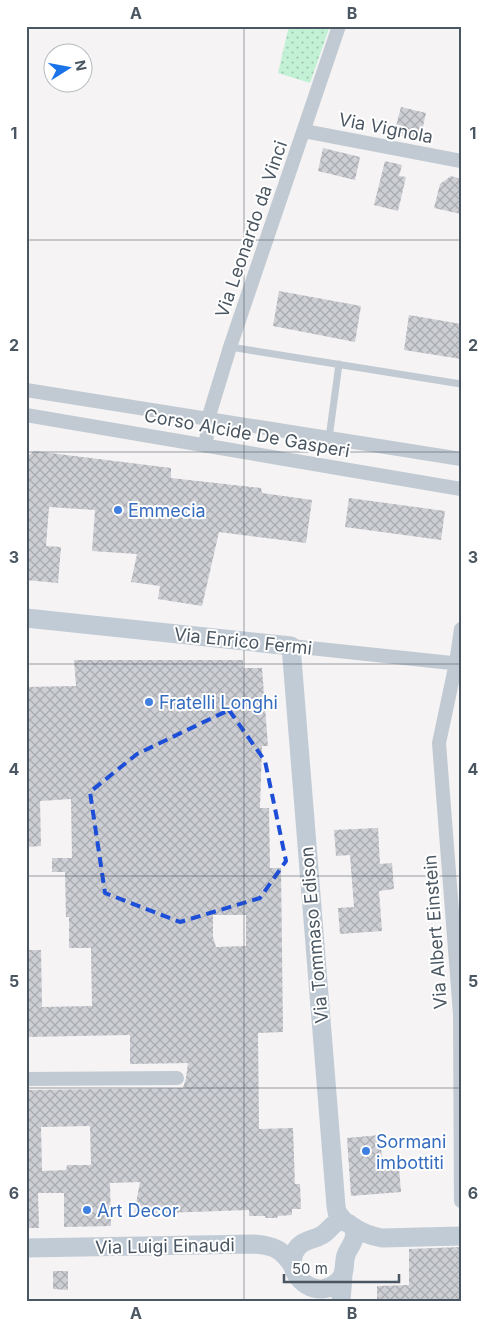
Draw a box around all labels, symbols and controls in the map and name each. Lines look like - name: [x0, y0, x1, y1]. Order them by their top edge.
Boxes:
- text: A: [130, 3, 142, 23]
- text: B: [347, 3, 357, 23]
- north arrow: [42, 42, 92, 92]
- text: N: [72, 59, 91, 72]
- street label: Via Vignola: [337, 109, 435, 147]
- text: 1: [11, 123, 17, 143]
- text: 1: [470, 123, 476, 143]
- street label: Via Leonardo da Vinci: [211, 138, 291, 320]
- text: 2: [9, 335, 19, 355]
- text: 2: [468, 335, 478, 355]
- street label: Corso Alcide De Gasperi: [142, 405, 352, 461]
- place label: Emmecia: [128, 500, 206, 521]
- marker: Emmecia: [112, 504, 124, 516]
- text: 3: [9, 547, 19, 567]
- text: 3: [468, 547, 478, 567]
- street label: Via Enrico Fermi: [173, 623, 313, 659]
- place label: Fratelli Longhi: [159, 692, 278, 713]
- marker: Fratelli Longhi: [143, 696, 155, 708]
- text: 4: [9, 759, 20, 779]
- text: 4: [468, 759, 479, 779]
- street label: Via Tommaso Edison: [296, 846, 332, 1024]
- street label: Via Albert Einstein: [419, 854, 451, 1010]
- text: 5: [9, 971, 19, 991]
- text: 5: [468, 971, 478, 991]
- place label: Sormani imbottiti: [376, 1131, 446, 1173]
- marker: Sormani imbottiti: [360, 1145, 372, 1157]
- text: 6: [9, 1183, 19, 1203]
- text: 6: [468, 1183, 478, 1203]
- place label: Art Decor: [97, 1200, 179, 1221]
- marker: Art Decor: [81, 1204, 93, 1216]
- street label: Via Luigi Einaudi: [95, 1234, 235, 1258]
- scale bar: [284, 1252, 400, 1284]
- text: 50 m: [292, 1259, 328, 1278]
- text: A: [130, 1303, 142, 1323]
- text: B: [347, 1303, 357, 1323]

